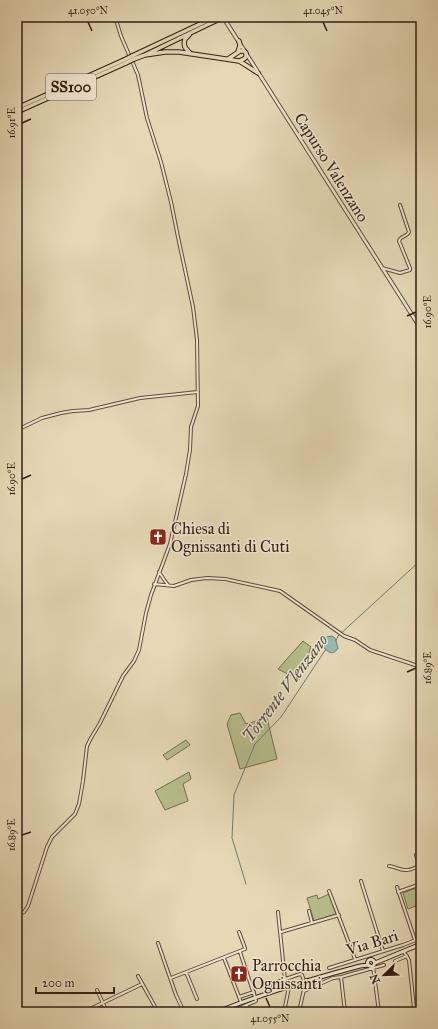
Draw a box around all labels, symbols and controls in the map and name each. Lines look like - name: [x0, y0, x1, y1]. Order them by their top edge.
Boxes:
- text: 41.050°N: [68, 5, 109, 17]
- text: 41.045°N: [303, 5, 343, 17]
- road number: SS100: [46, 74, 96, 100]
- text: 16.91°E: [6, 107, 18, 139]
- street label: Capurso Valenzano: [290, 109, 373, 225]
- text: 16.90°E: [422, 295, 434, 329]
- text: 16.90°E: [6, 462, 18, 496]
- place label: Chiesa di Ognissanti di Cuti: [171, 519, 290, 557]
- church icon: Chiesa di Ognissanti di Cuti: [148, 527, 168, 547]
- water label: Torrente Vlenzano: [238, 630, 333, 746]
- text: 16.89°E: [422, 652, 434, 684]
- text: 16.89°E: [6, 819, 18, 851]
- street label: Via Bari: [343, 925, 401, 960]
- north arrow: [364, 955, 404, 995]
- place label: Parrocchia Ognissanti: [252, 956, 322, 994]
- church icon: Parrocchia Ognissanti: [229, 964, 249, 984]
- scale bar: [36, 969, 114, 995]
- text: N: [367, 971, 383, 986]
- text: 200 m: [42, 976, 75, 990]
- text: 41.055°N: [251, 1013, 290, 1025]

